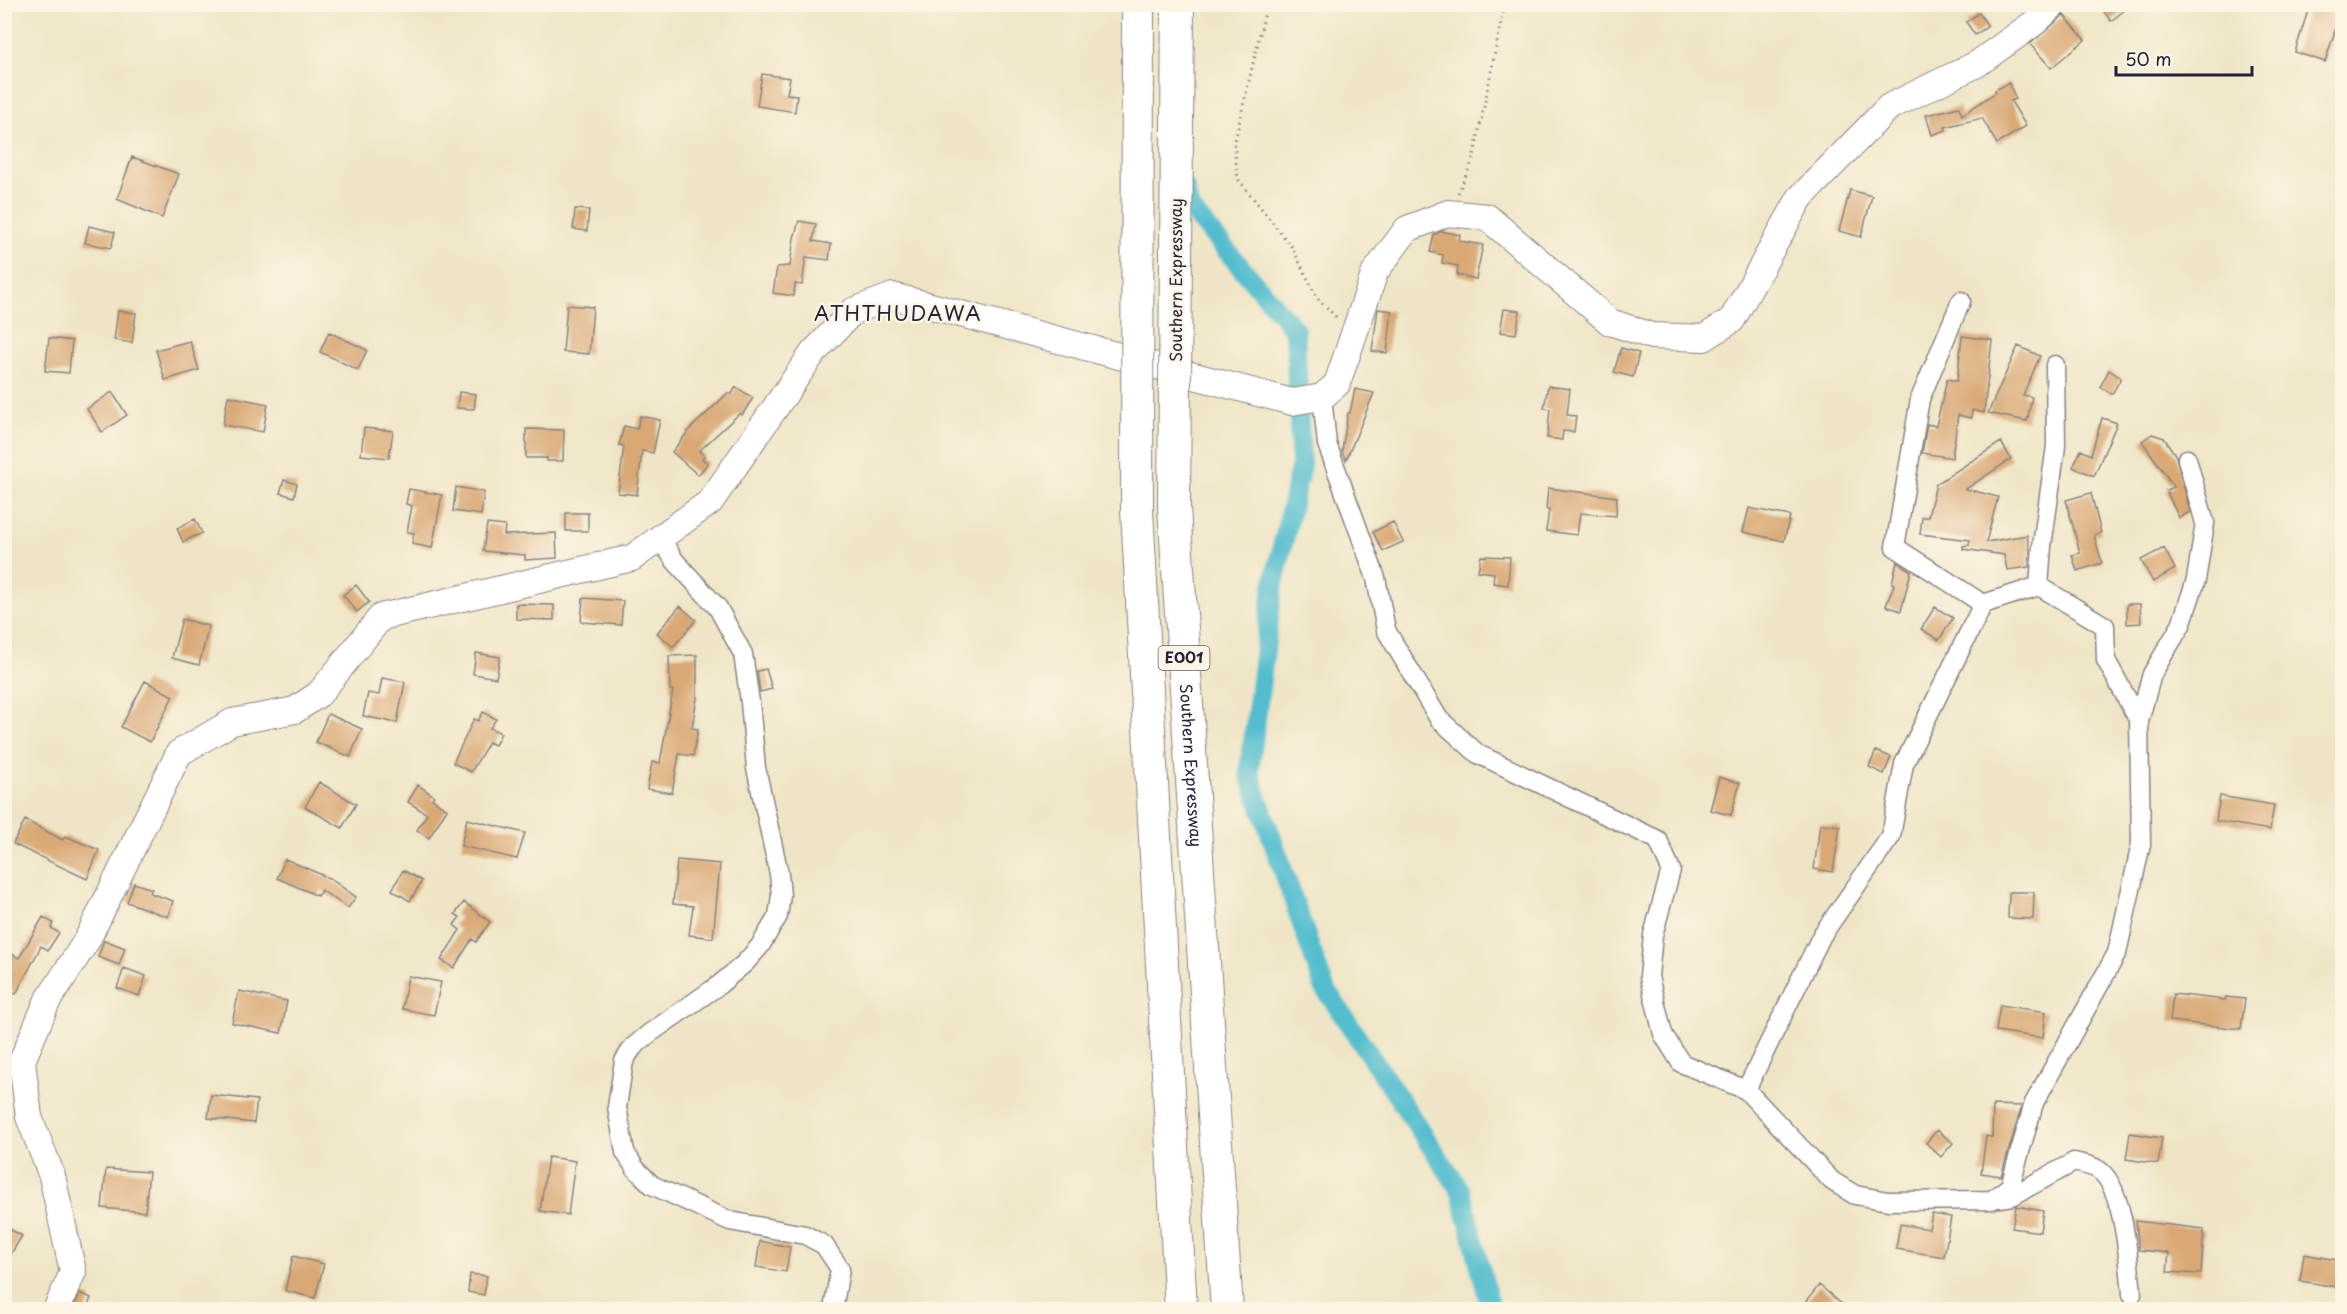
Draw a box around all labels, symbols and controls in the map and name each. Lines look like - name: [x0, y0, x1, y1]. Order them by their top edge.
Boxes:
- scale bar: [2116, 39, 2252, 77]
- text: 50 m: [2125, 45, 2172, 72]
- street label: Southern Expressway: [1163, 198, 1187, 362]
- district label: ATHTHUDAWA: [814, 298, 982, 328]
- road number: E001: [1158, 646, 1210, 670]
- street label: Southern Expressway: [1175, 683, 1209, 848]

